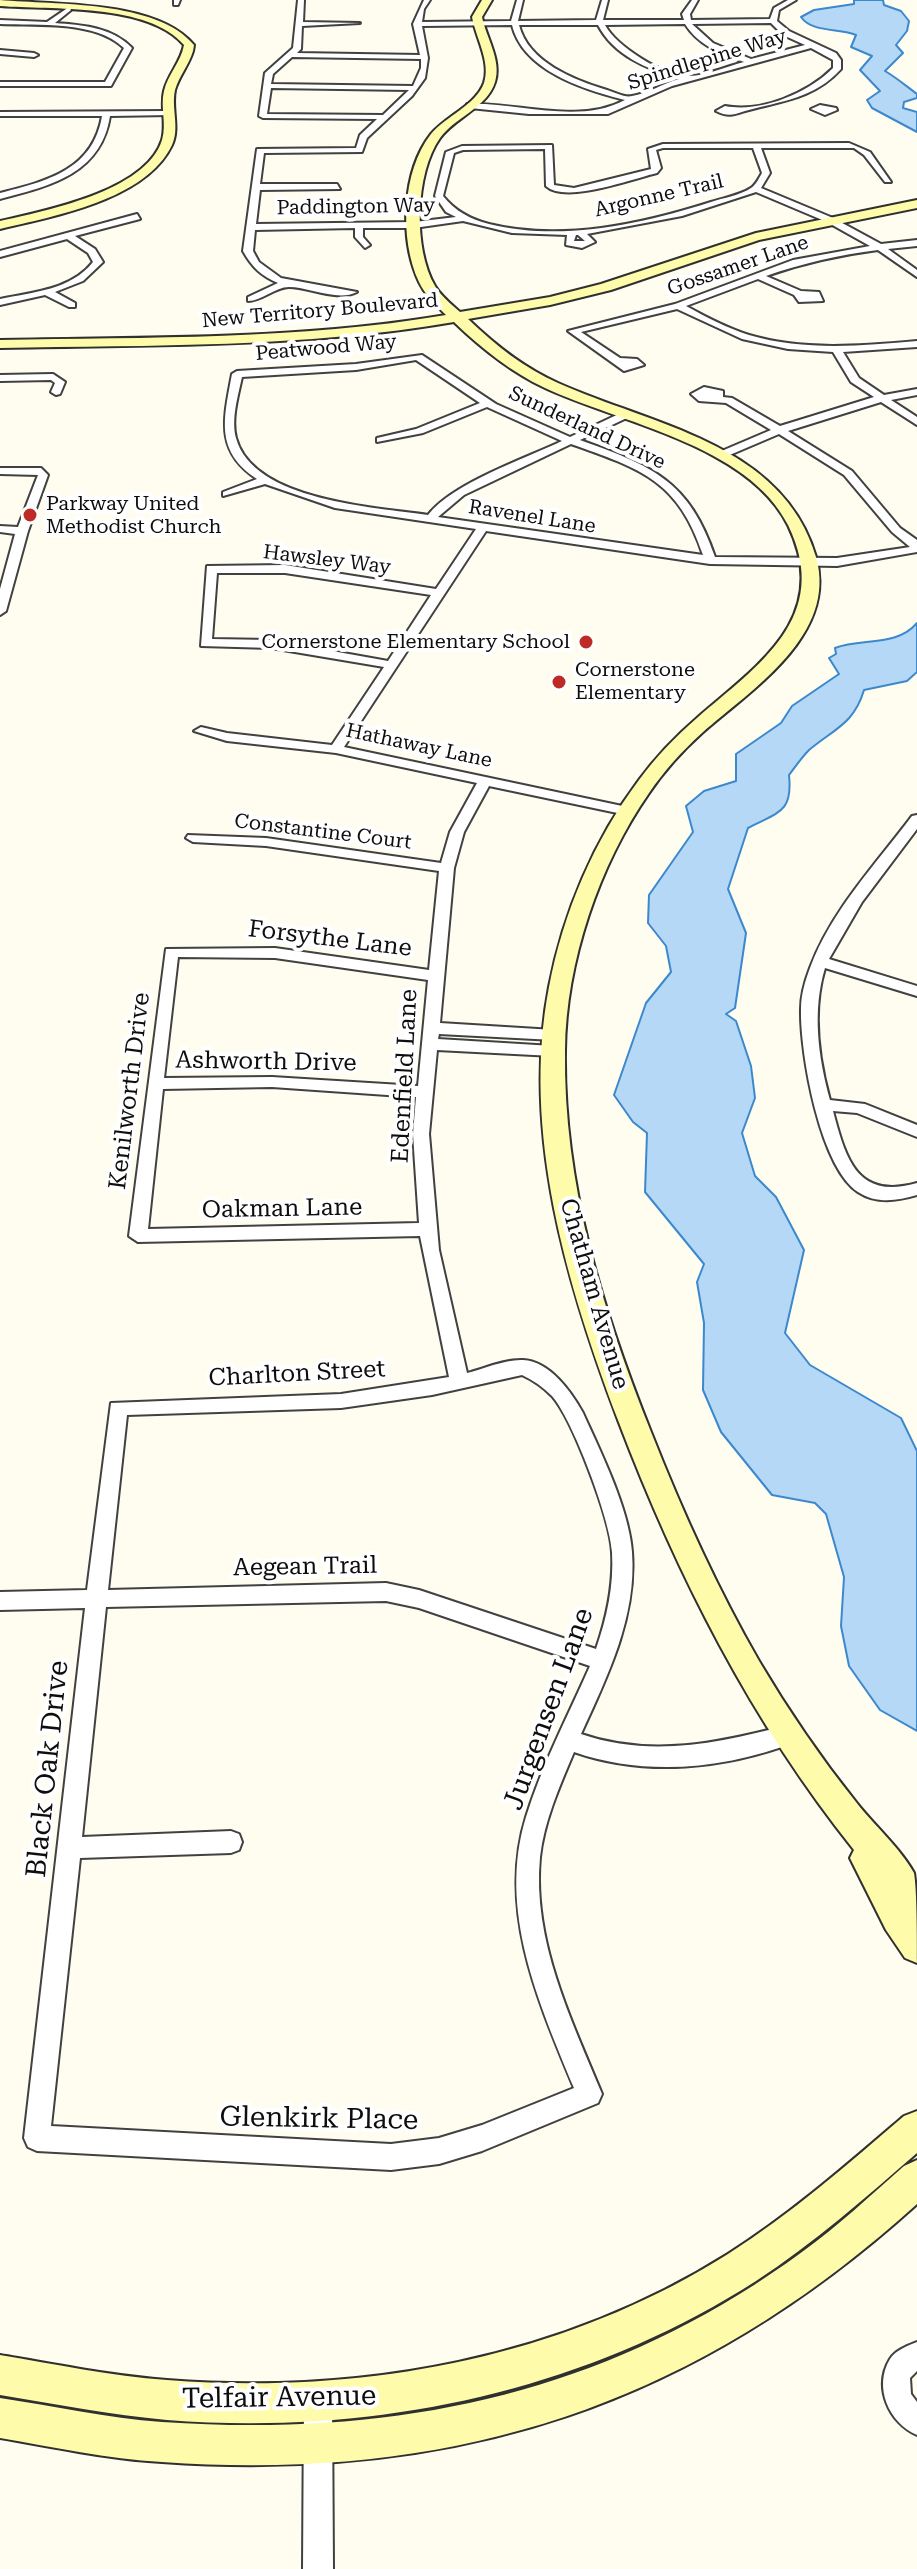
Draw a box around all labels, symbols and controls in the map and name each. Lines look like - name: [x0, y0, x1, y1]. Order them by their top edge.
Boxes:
- street label: Spindlepine Way: [625, 24, 789, 96]
- street label: Argonne Trail: [592, 170, 726, 222]
- street label: Paddington Way: [276, 194, 436, 220]
- street label: Gossamer Lane: [664, 231, 812, 301]
- street label: New Territory Boulevard: [201, 289, 439, 333]
- street label: Peatwood Way: [254, 330, 398, 366]
- street label: Sunderland Drive: [505, 381, 669, 475]
- place label: Parkway United Methodist Church: [46, 492, 221, 539]
- street label: Ravenel Lane: [467, 495, 597, 539]
- marker: Parkway United Methodist Church: [21, 506, 39, 524]
- street label: Hawsley Way: [262, 540, 392, 580]
- place label: Cornerstone Elementary School: [262, 630, 570, 654]
- marker: Cornerstone Elementary School: [577, 633, 595, 651]
- place label: Cornerstone Elementary: [575, 658, 695, 705]
- marker: Cornerstone Elementary: [550, 673, 568, 691]
- street label: Hathaway Lane: [344, 719, 494, 773]
- street label: Constantine Court: [233, 809, 413, 855]
- street label: Forsythe Lane: [247, 915, 413, 963]
- street label: Edenfield Lane: [386, 988, 424, 1164]
- street label: Kenilworth Drive: [104, 991, 156, 1191]
- street label: Ashworth Drive: [175, 1046, 357, 1078]
- street label: Oakman Lane: [202, 1193, 362, 1225]
- street label: Chatham Avenue: [553, 1195, 635, 1393]
- street label: Charlton Street: [208, 1355, 386, 1393]
- street label: Aegean Trail: [233, 1551, 377, 1583]
- street label: Jurgensen Lane: [497, 1603, 601, 1815]
- street label: Black Oak Drive: [20, 1659, 76, 1879]
- street label: Glenkirk Place: [219, 2100, 419, 2138]
- street label: Telfair Avenue: [182, 2380, 376, 2416]

